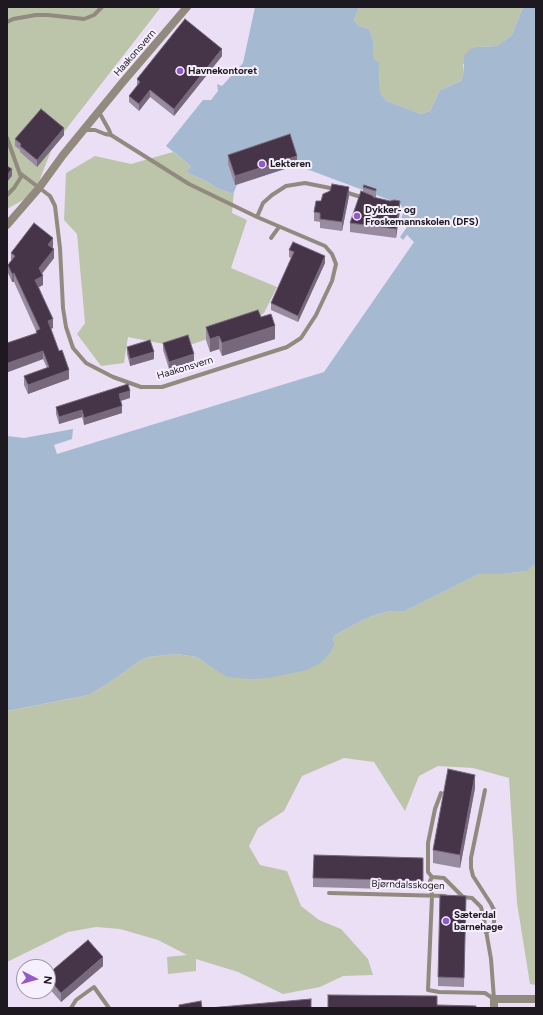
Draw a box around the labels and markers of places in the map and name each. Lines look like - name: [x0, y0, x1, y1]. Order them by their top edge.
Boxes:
- place label: Havnekontoret: [188, 65, 257, 77]
- marker: Havnekontoret: [175, 66, 185, 76]
- place label: Lekteren: [270, 158, 311, 170]
- marker: Lekteren: [257, 159, 267, 169]
- place label: Dykker- og Froskemannskolen (DFS): [365, 204, 479, 228]
- marker: Dykker- og Froskemannskolen (DFS): [352, 211, 362, 221]
- place label: Sæterdal barnehage: [454, 909, 503, 932]
- marker: Sæterdal barnehage: [441, 916, 451, 926]

